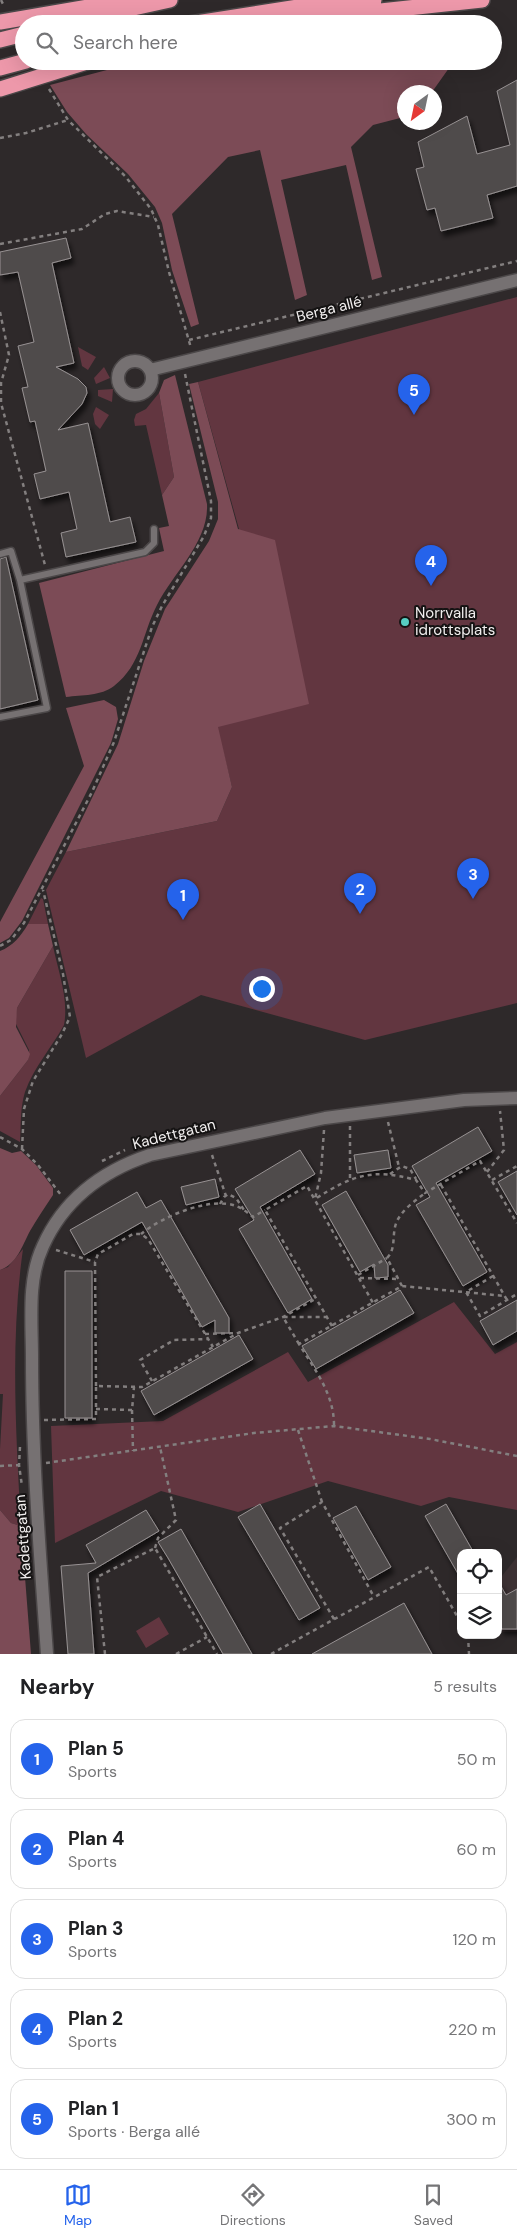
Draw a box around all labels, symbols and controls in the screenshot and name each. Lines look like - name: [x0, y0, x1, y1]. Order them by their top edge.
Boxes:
- search box: [15, 15, 502, 70]
- icon: search: [33, 29, 61, 57]
- text: Search here: [73, 30, 178, 55]
- north arrow: [397, 85, 442, 130]
- street label: Berga allé: [294, 291, 364, 327]
- pin: 5: [398, 374, 430, 415]
- pin: 4: [415, 545, 447, 586]
- place label: Norrvalla idrottsplats: [415, 603, 495, 640]
- marker: Norrvalla idrottsplats: [399, 616, 411, 628]
- pin: 3: [457, 858, 489, 899]
- pin: 2: [344, 873, 376, 914]
- pin: 1: [167, 879, 199, 920]
- your location: [249, 976, 275, 1002]
- street label: Kadettgatan: [130, 1114, 218, 1154]
- street label: Kadettgatan: [10, 1494, 36, 1580]
- map controls: [457, 1549, 502, 1639]
- button: locate: [457, 1549, 502, 1594]
- button: layers: [457, 1594, 502, 1639]
- text: Nearby: [20, 1673, 94, 1701]
- text: 5 results: [433, 1676, 497, 1697]
- text: Plan 5: [68, 1736, 124, 1761]
- text: 1: [34, 1749, 40, 1770]
- text: 50 m: [457, 1749, 496, 1770]
- text: Sports: [68, 1761, 117, 1782]
- text: Plan 4: [68, 1826, 124, 1851]
- text: 2: [32, 1839, 42, 1860]
- text: 60 m: [456, 1839, 496, 1860]
- text: Sports: [68, 1851, 117, 1872]
- text: Plan 3: [68, 1916, 124, 1941]
- text: 3: [32, 1929, 42, 1950]
- text: 120 m: [452, 1929, 496, 1950]
- text: Sports: [68, 1941, 117, 1962]
- text: Plan 2: [68, 2006, 123, 2031]
- text: 4: [32, 2019, 42, 2040]
- text: 220 m: [448, 2019, 496, 2040]
- text: Sports: [68, 2031, 117, 2052]
- text: Plan 1: [68, 2096, 119, 2121]
- text: 5: [32, 2109, 42, 2130]
- text: 300 m: [446, 2109, 496, 2130]
- text: Sports · Berga allé: [68, 2121, 200, 2142]
- tab: Map: [64, 2181, 92, 2229]
- tab: Directions: [220, 2181, 286, 2229]
- tab: Saved: [414, 2181, 453, 2229]

